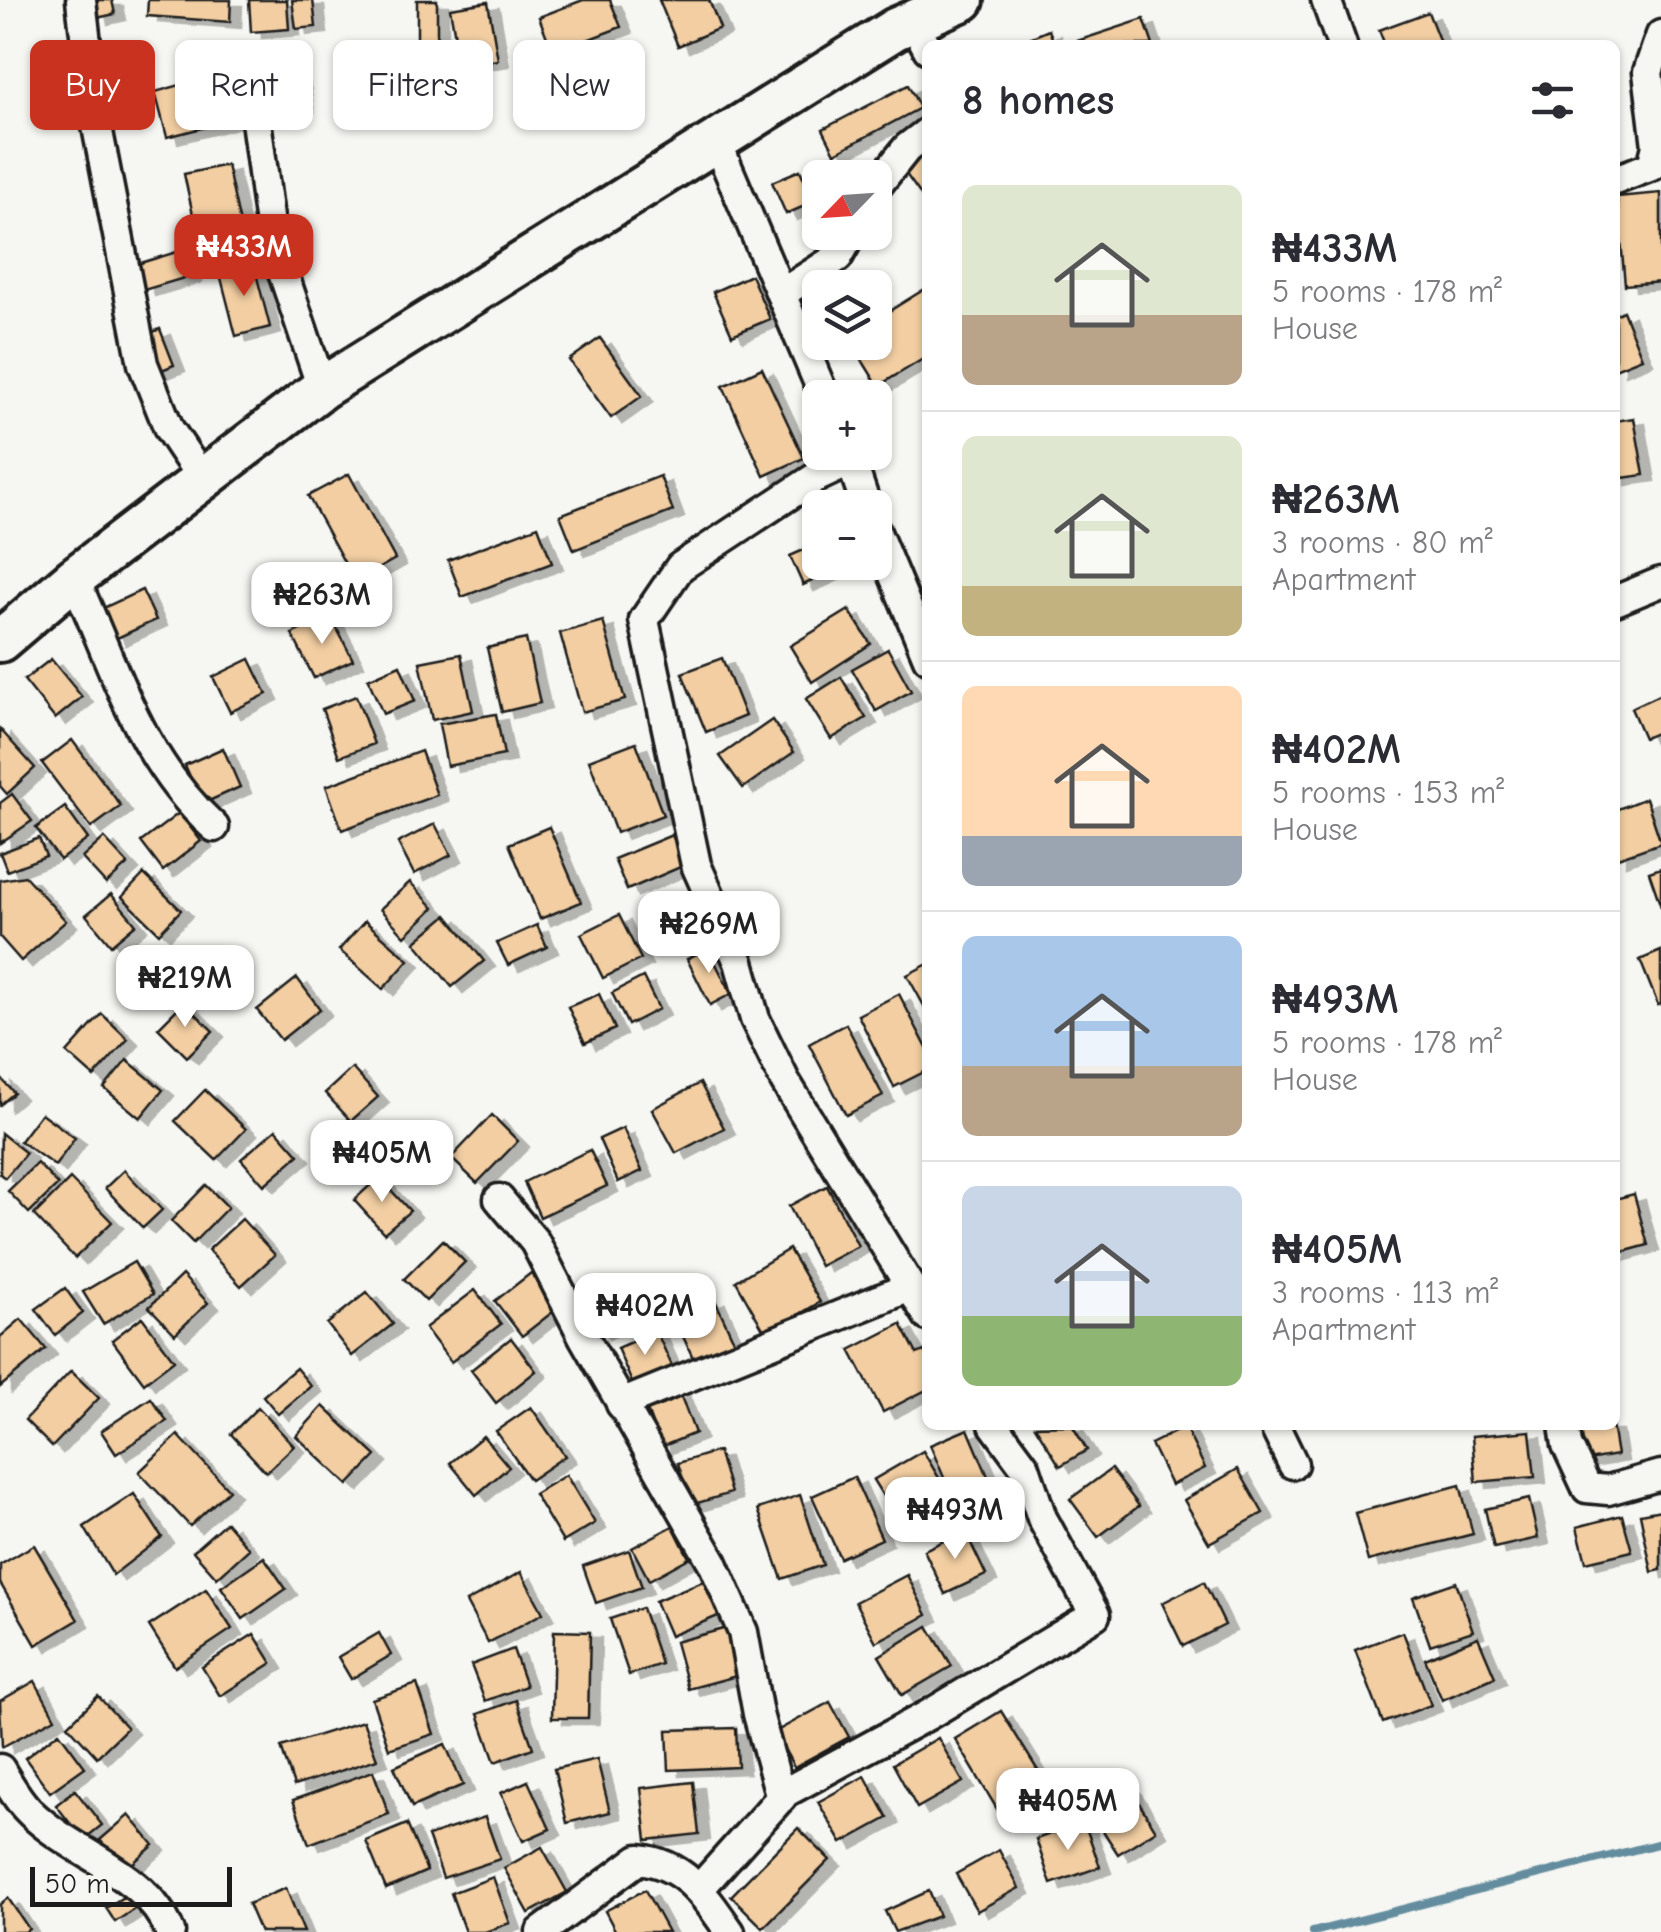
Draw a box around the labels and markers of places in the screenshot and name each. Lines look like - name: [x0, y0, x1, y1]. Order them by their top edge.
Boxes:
- pin: ₦433M: [174, 214, 314, 299]
- pin: ₦263M: [252, 562, 392, 647]
- pin: ₦269M: [639, 891, 779, 976]
- pin: ₦219M: [115, 945, 255, 1030]
- pin: ₦405M: [312, 1120, 452, 1205]
- pin: ₦402M: [575, 1273, 715, 1358]
- pin: ₦493M: [885, 1477, 1025, 1562]
- pin: ₦405M: [998, 1768, 1138, 1853]

